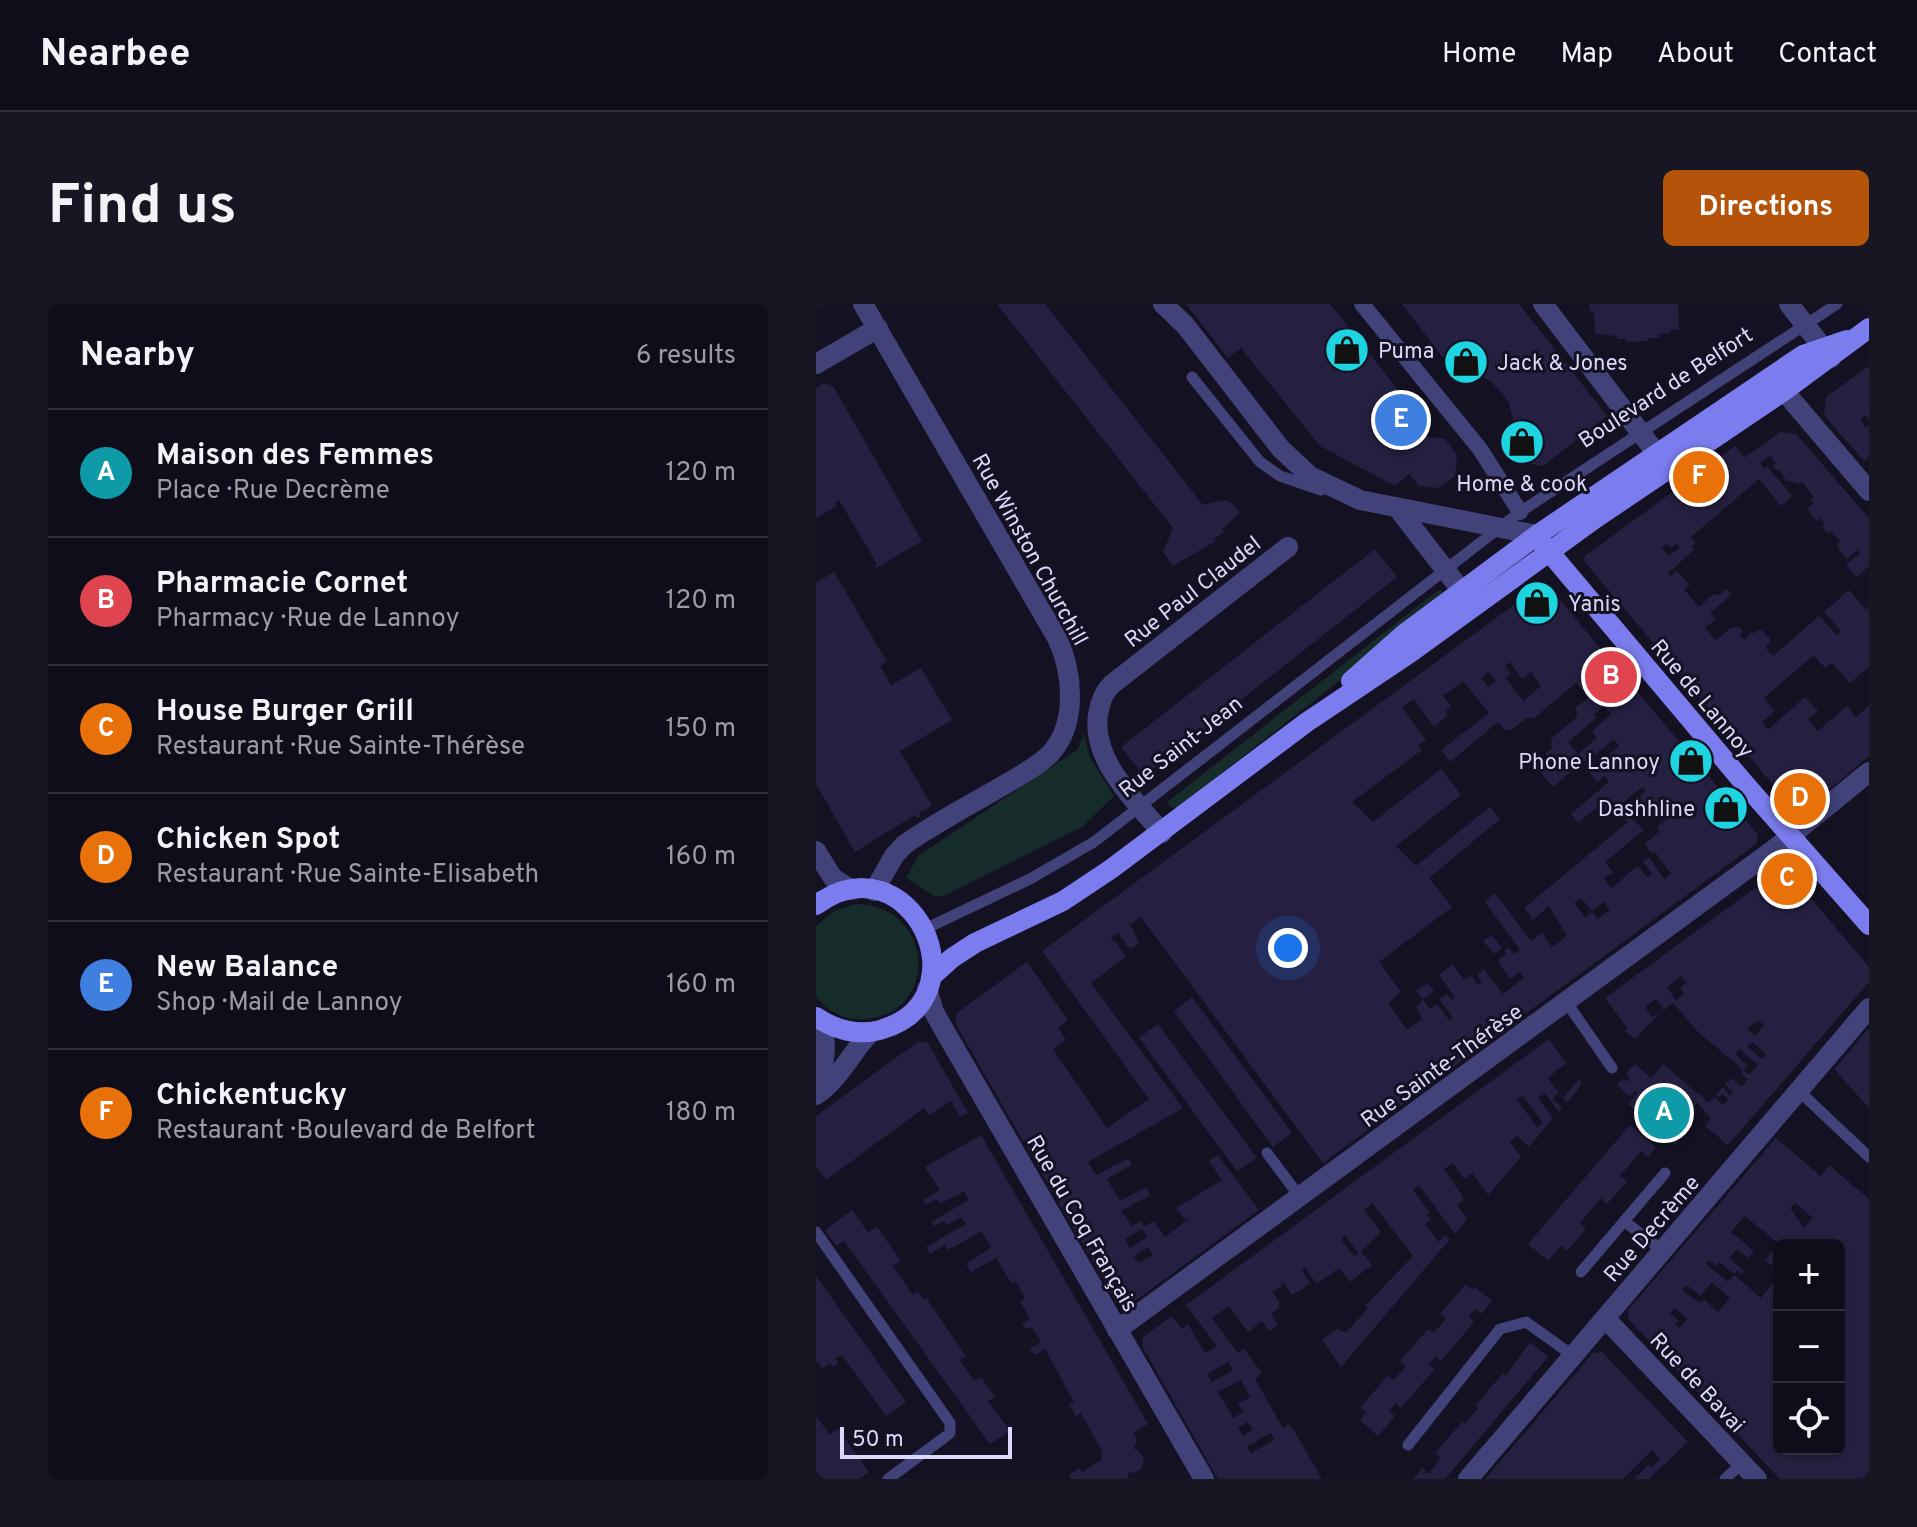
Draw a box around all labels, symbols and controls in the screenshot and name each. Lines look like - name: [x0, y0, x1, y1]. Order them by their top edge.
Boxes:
- text: Nearbee: [40, 31, 190, 80]
- text: Home: [1442, 37, 1516, 73]
- text: Map: [1560, 37, 1613, 73]
- text: About: [1657, 37, 1734, 73]
- text: Contact: [1778, 37, 1877, 73]
- button: Directions: [1663, 170, 1869, 246]
- text: Find us: [48, 173, 237, 243]
- street label: Boulevard de Belfort: [1574, 323, 1759, 456]
- shop icon: Puma: [1323, 326, 1371, 374]
- text: Nearby: [80, 335, 195, 378]
- shop icon: Jack & Jones: [1442, 338, 1490, 386]
- place label: Puma: [1378, 339, 1434, 366]
- text: 6 results: [636, 340, 736, 373]
- place label: Jack & Jones: [1497, 351, 1628, 378]
- pin: E: [1375, 390, 1427, 450]
- shop icon: Home & cook: [1498, 418, 1546, 466]
- text: Maison des Femmes: [156, 438, 434, 475]
- pin: F: [1673, 447, 1725, 507]
- street label: Rue Winston Churchill: [965, 450, 1093, 651]
- text: A: [97, 457, 115, 490]
- text: 120 m: [666, 457, 736, 490]
- place label: Home & cook: [1456, 472, 1588, 499]
- text: Place · Rue Decrème: [156, 475, 390, 508]
- street label: Rue Paul Claudel: [1120, 531, 1267, 655]
- text: Pharmacie Cornet: [156, 566, 408, 603]
- shop icon: Yanis: [1513, 579, 1561, 627]
- text: B: [97, 585, 115, 618]
- text: 120 m: [666, 585, 736, 618]
- place label: Yanis: [1568, 592, 1621, 619]
- text: Pharmacy · Rue de Lannoy: [156, 603, 459, 636]
- street label: Rue de Lannoy: [1644, 635, 1758, 764]
- pin: B: [1585, 647, 1637, 707]
- street label: Rue Saint-Jean: [1114, 691, 1249, 805]
- text: House Burger Grill: [156, 694, 414, 731]
- text: C: [98, 713, 114, 746]
- text: 150 m: [665, 713, 736, 746]
- text: Restaurant · Rue Sainte-Thérèse: [156, 731, 525, 764]
- shop icon: Phone Lannoy: [1667, 737, 1715, 785]
- place label: Phone Lannoy: [1518, 750, 1660, 777]
- pin: D: [1774, 769, 1826, 829]
- shop icon: Dashhline: [1702, 784, 1750, 832]
- place label: Dashhline: [1598, 797, 1695, 824]
- text: Chicken Spot: [156, 822, 340, 859]
- text: D: [97, 841, 115, 874]
- text: 160 m: [666, 841, 736, 874]
- pin: C: [1761, 849, 1813, 909]
- text: Restaurant · Rue Sainte-Elisabeth: [156, 859, 539, 892]
- your location: [1268, 928, 1308, 968]
- text: New Balance: [156, 950, 338, 987]
- text: E: [98, 969, 114, 1002]
- text: 160 m: [666, 969, 736, 1002]
- text: Shop · Mail de Lannoy: [156, 987, 403, 1020]
- street label: Rue Sainte-Thérèse: [1356, 999, 1529, 1135]
- text: Chickentucky: [156, 1078, 347, 1115]
- pin: A: [1638, 1083, 1690, 1143]
- text: F: [99, 1097, 113, 1130]
- text: 180 m: [666, 1097, 736, 1130]
- text: Restaurant · Boulevard de Belfort: [156, 1115, 536, 1148]
- street label: Rue du Coq Français: [1019, 1131, 1142, 1317]
- street label: Rue Decrème: [1599, 1171, 1707, 1289]
- map controls: [1773, 1239, 1845, 1455]
- button: +: [1773, 1239, 1845, 1311]
- button: −: [1773, 1311, 1845, 1383]
- street label: Rue de Bavai: [1643, 1328, 1749, 1439]
- button: locate: [1773, 1383, 1845, 1455]
- scale bar: [840, 1423, 1012, 1459]
- text: 50 m: [852, 1427, 904, 1454]

